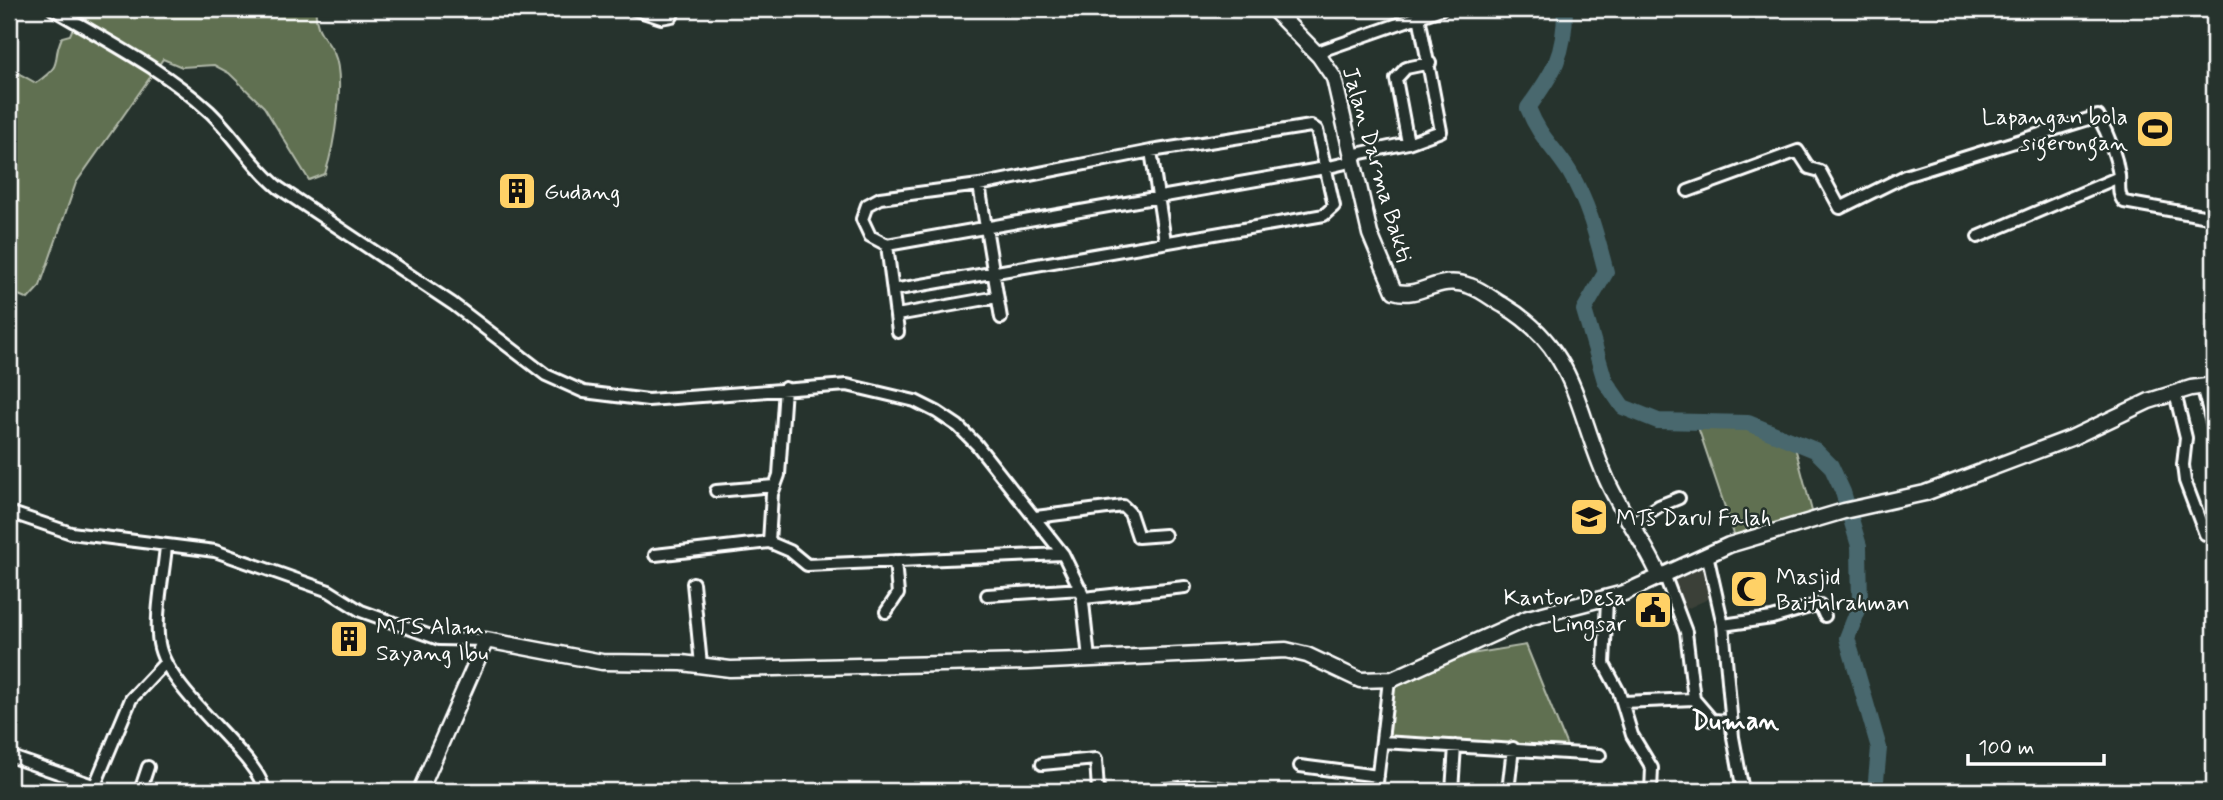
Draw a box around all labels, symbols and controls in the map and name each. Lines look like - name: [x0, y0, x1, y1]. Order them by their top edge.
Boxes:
- street label: Jalan Darma Bakti: [1334, 63, 1418, 266]
- place label: Lapangan bola sigerongan: [1982, 103, 2128, 161]
- sports icon: Lapangan bola sigerongan: [2134, 108, 2176, 150]
- building icon: Gudang: [496, 170, 538, 212]
- place label: Gudang: [544, 178, 620, 208]
- school or university icon: MTs Darul Falah: [1568, 496, 1610, 538]
- place label: MTs Darul Falah: [1616, 504, 1771, 534]
- place label: Masjid Baitulrahman: [1776, 563, 1910, 619]
- mosque icon: Masjid Baitulrahman: [1728, 568, 1770, 610]
- place label: Kantor Desa Lingsar: [1504, 584, 1626, 642]
- public building icon: Kantor Desa Lingsar: [1632, 589, 1674, 631]
- place label: MTS Alam Sayang Ibu: [376, 613, 489, 669]
- building icon: MTS Alam Sayang Ibu: [328, 618, 370, 660]
- district label: Duman: [1691, 705, 1779, 739]
- scale bar: [1968, 723, 2104, 767]
- text: 100 m: [1978, 734, 2034, 762]

